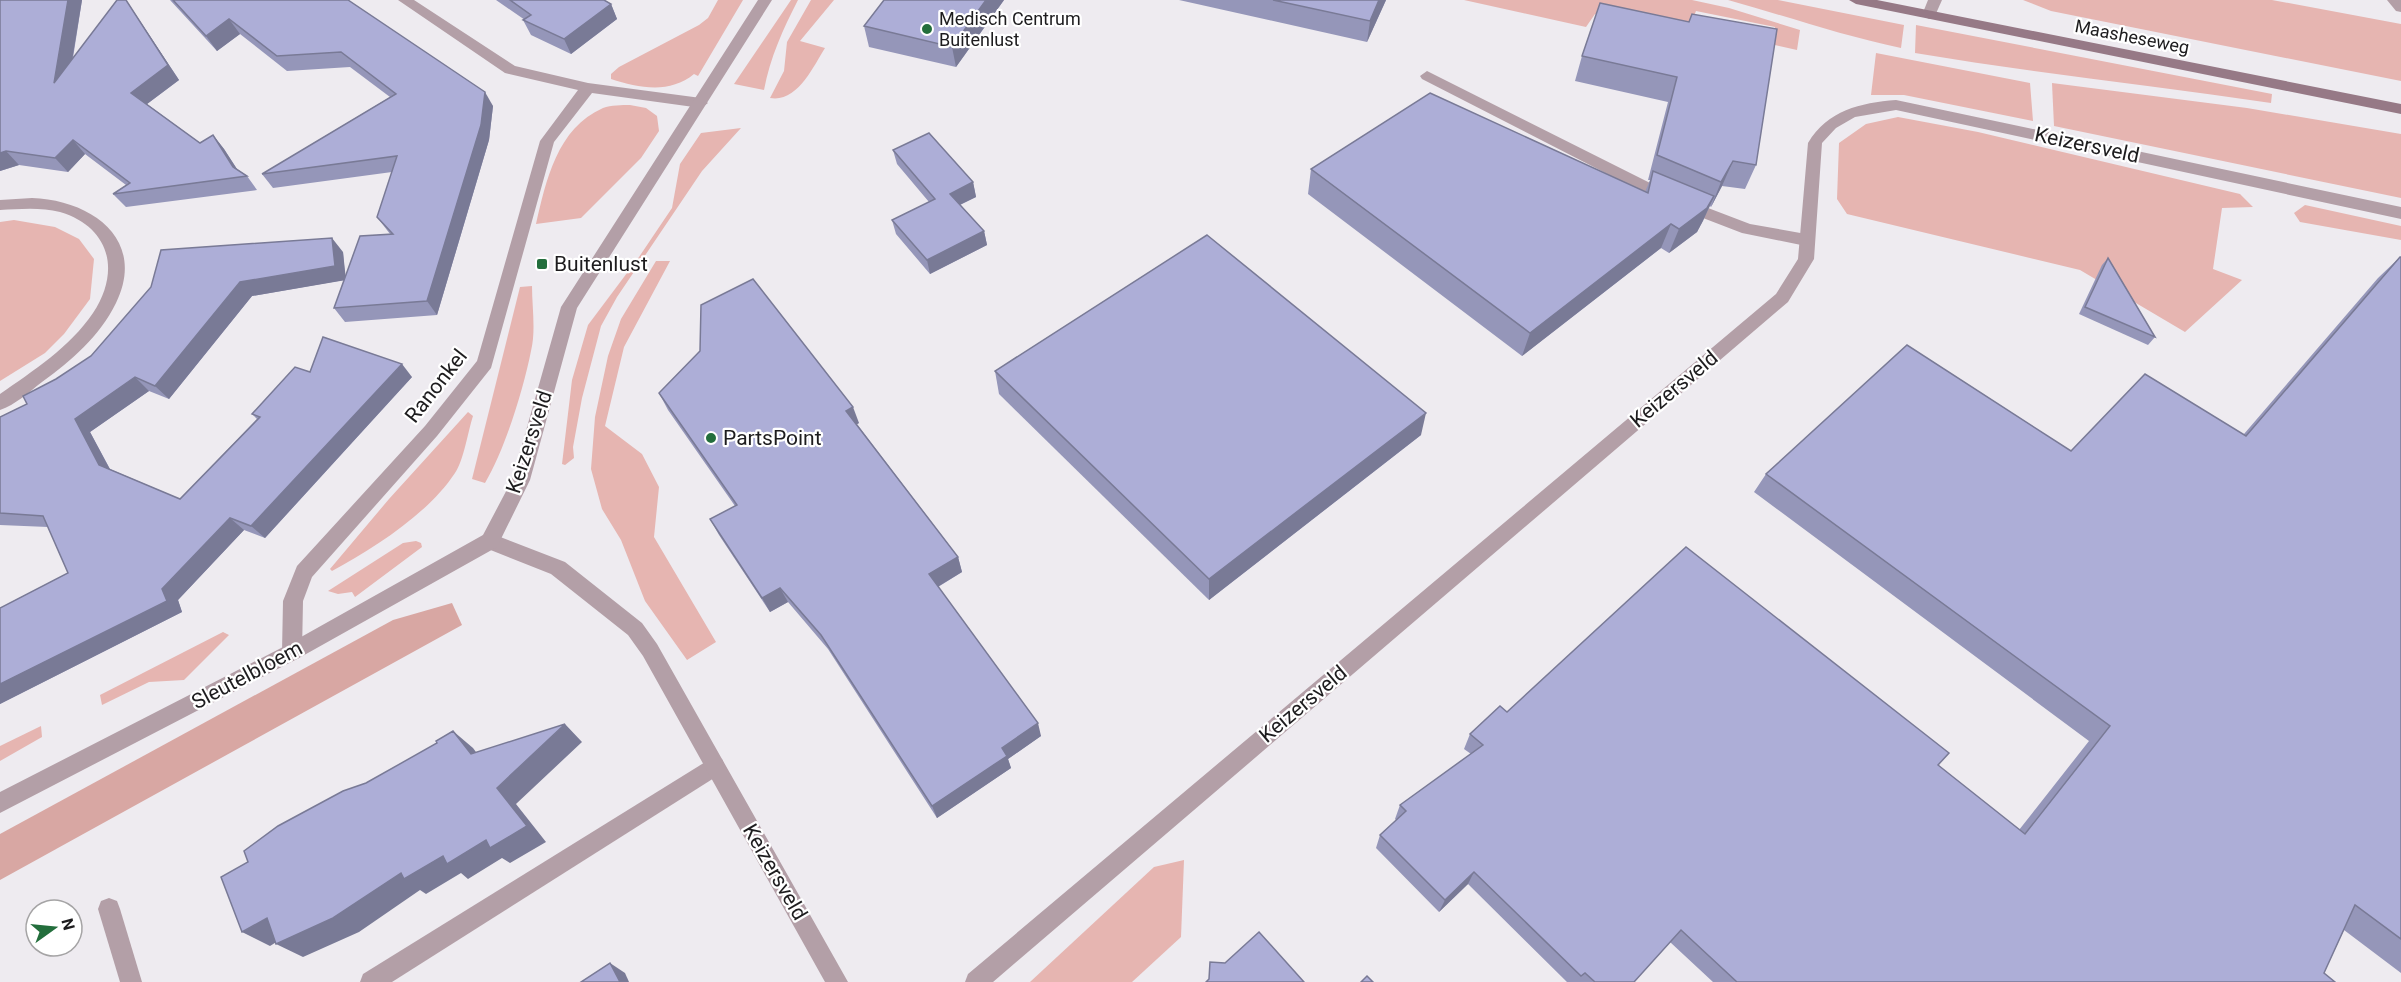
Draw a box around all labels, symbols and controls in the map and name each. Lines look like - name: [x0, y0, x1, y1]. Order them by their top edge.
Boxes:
- place label: Medisch Centrum Buitenlust: [939, 8, 1081, 50]
- street label: Maasheseweg: [2073, 15, 2191, 58]
- marker: Medisch Centrum Buitenlust: [920, 22, 934, 36]
- street label: Keizersveld: [2032, 122, 2142, 168]
- place label: Buitenlust: [554, 252, 648, 276]
- marker: Buitenlust: [535, 257, 549, 271]
- street label: Ranonkel: [400, 345, 472, 427]
- street label: Keizersveld: [1625, 346, 1723, 432]
- street label: Keizersveld: [501, 388, 557, 496]
- place label: PartsPoint: [723, 426, 822, 450]
- marker: PartsPoint: [704, 431, 718, 445]
- street label: Sleutelbloem: [188, 636, 306, 714]
- street label: Keizersveld: [1254, 661, 1352, 747]
- street label: Keizersveld: [738, 820, 812, 924]
- north arrow: [24, 898, 84, 958]
- text: N: [57, 916, 79, 932]

